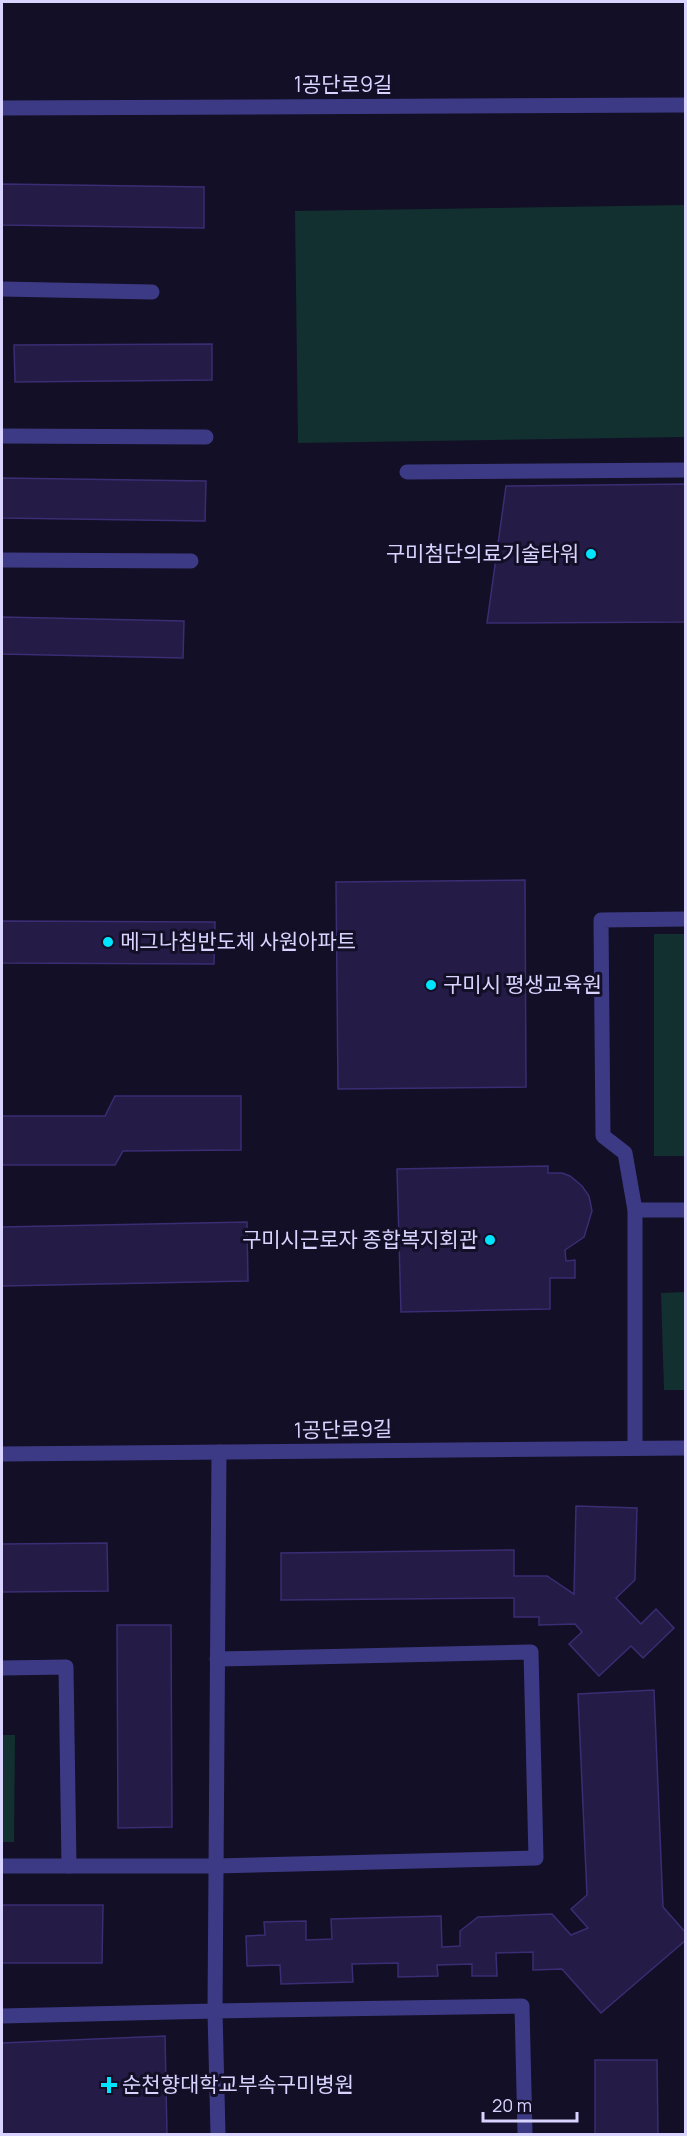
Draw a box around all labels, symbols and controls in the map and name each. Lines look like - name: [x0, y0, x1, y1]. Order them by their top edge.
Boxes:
- street label: 1공단로9길: [294, 70, 392, 98]
- place label: 구미첨단의료기술타워: [386, 539, 579, 567]
- marker: 구미첨단의료기술타워: [584, 547, 598, 561]
- place label: 메그나칩반도체 사원아파트: [120, 927, 356, 955]
- marker: 메그나칩반도체 사원아파트: [101, 935, 115, 949]
- place label: 구미시 평생교육원: [443, 970, 602, 998]
- marker: 구미시 평생교육원: [424, 978, 438, 992]
- place label: 구미시근로자 종합복지회관: [242, 1225, 478, 1253]
- marker: 구미시근로자 종합복지회관: [483, 1233, 497, 1247]
- street label: 1공단로9길: [293, 1414, 392, 1444]
- place label: 순천향대학교부속구미병원: [122, 2070, 354, 2098]
- marker: 순천향대학교부속구미병원: [100, 2076, 118, 2094]
- scale bar: [483, 2085, 578, 2123]
- text: 20 m: [492, 2093, 532, 2117]

